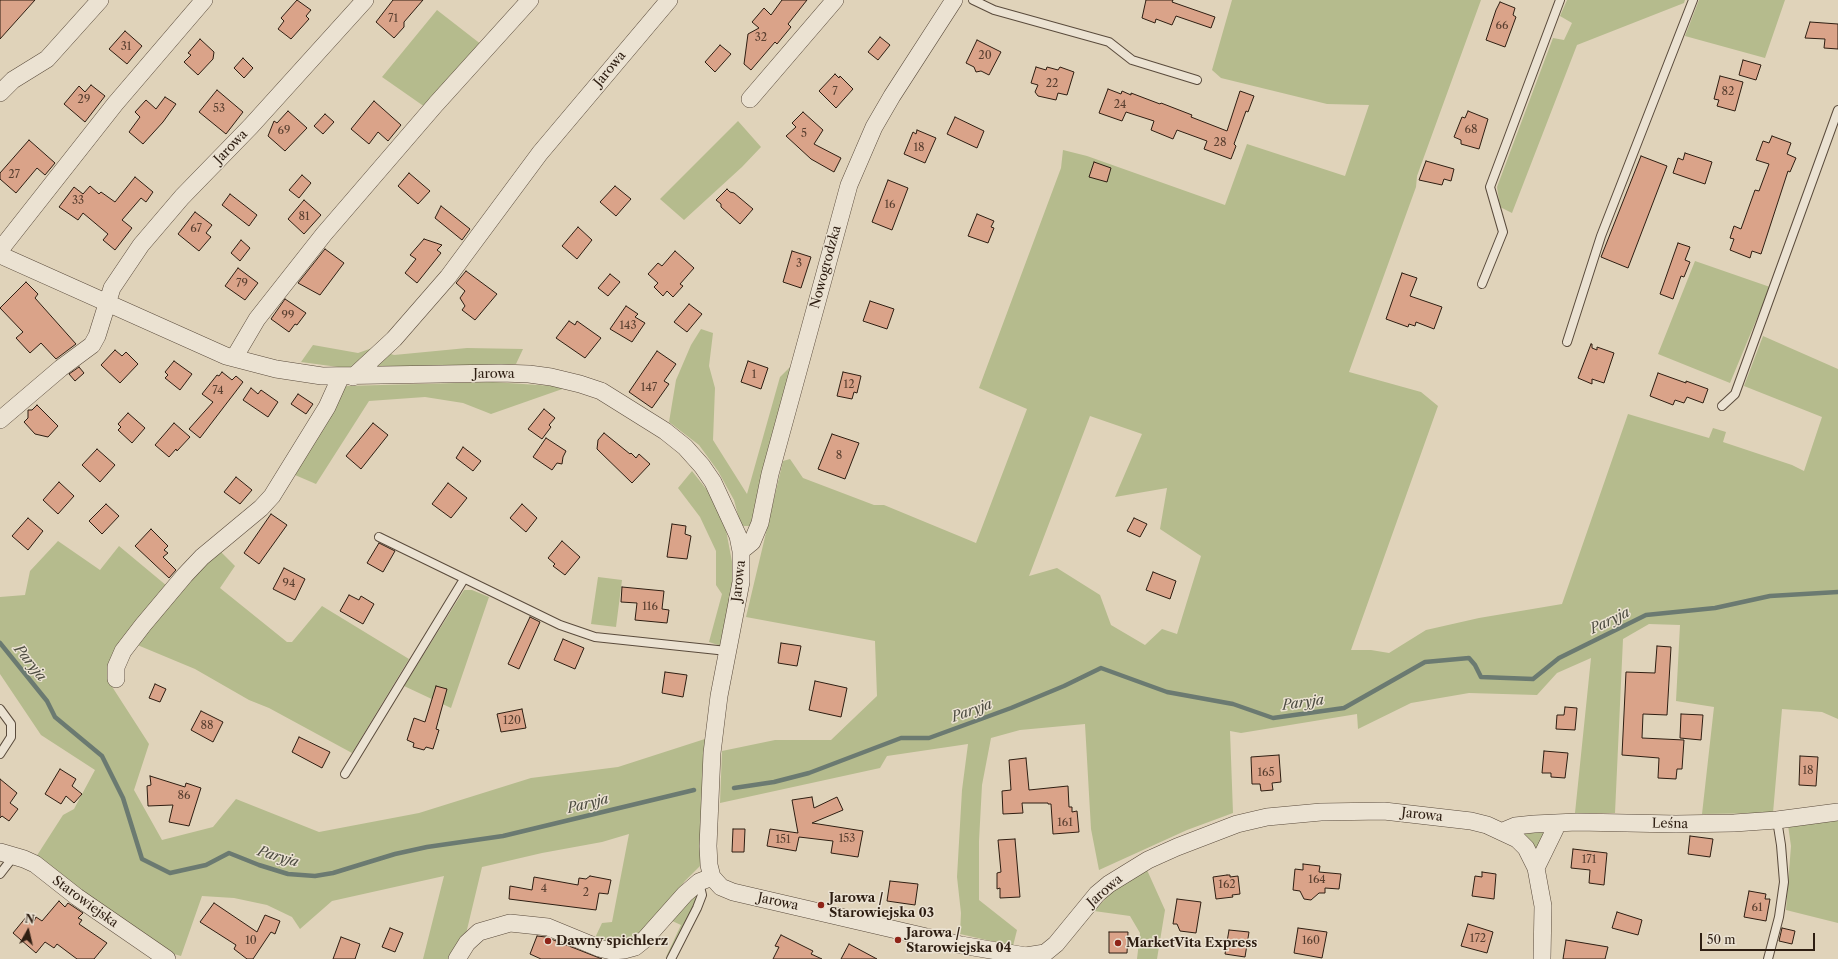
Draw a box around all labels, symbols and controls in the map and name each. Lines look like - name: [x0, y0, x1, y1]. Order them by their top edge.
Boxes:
- house number: 71: [388, 12, 398, 26]
- house number: 66: [1496, 19, 1508, 33]
- house number: 32: [755, 31, 767, 45]
- house number: 31: [121, 40, 131, 54]
- street label: Jarowa: [591, 48, 629, 90]
- house number: 20: [978, 49, 992, 63]
- house number: 22: [1046, 77, 1058, 91]
- house number: 7: [832, 85, 838, 99]
- house number: 82: [1722, 85, 1734, 99]
- house number: 29: [78, 93, 90, 107]
- house number: 24: [1114, 98, 1126, 112]
- house number: 53: [213, 102, 225, 116]
- house number: 68: [1465, 123, 1477, 137]
- house number: 69: [278, 124, 290, 138]
- street label: Jarowa: [211, 127, 251, 167]
- house number: 5: [801, 127, 807, 141]
- house number: 28: [1214, 136, 1226, 150]
- house number: 18: [913, 141, 925, 155]
- house number: 27: [8, 168, 20, 182]
- house number: 33: [72, 194, 84, 208]
- house number: 16: [884, 198, 896, 212]
- house number: 81: [298, 210, 310, 224]
- house number: 67: [190, 222, 202, 236]
- street label: Nowogrodzka: [807, 224, 845, 310]
- house number: 3: [796, 257, 802, 271]
- house number: 79: [236, 277, 248, 291]
- house number: 99: [282, 309, 294, 323]
- house number: 143: [619, 319, 637, 333]
- street label: Jarowa: [473, 366, 515, 382]
- house number: 1: [752, 368, 756, 382]
- house number: 12: [844, 378, 854, 392]
- house number: 147: [641, 381, 657, 395]
- house number: 74: [212, 384, 224, 398]
- house number: 8: [836, 449, 842, 463]
- street label: Jarowa: [729, 560, 749, 602]
- house number: 94: [283, 577, 295, 591]
- house number: 116: [642, 600, 658, 614]
- water label: Paryja: [1587, 604, 1633, 638]
- water label: Paryja: [10, 641, 50, 685]
- water label: Paryja: [1281, 692, 1325, 714]
- water label: Paryja: [949, 696, 995, 726]
- house number: 120: [503, 714, 521, 728]
- house number: 88: [200, 719, 214, 733]
- house number: 18: [1802, 764, 1814, 778]
- house number: 165: [1257, 766, 1275, 780]
- house number: 86: [178, 789, 190, 803]
- water label: Paryja: [566, 791, 610, 817]
- street label: Jarowa: [1401, 805, 1443, 825]
- house number: 161: [1057, 816, 1073, 830]
- street label: Leśna: [1652, 816, 1688, 832]
- house number: 153: [839, 832, 855, 846]
- house number: 151: [775, 833, 791, 847]
- water label: Paryja: [255, 843, 301, 871]
- house number: 171: [1582, 853, 1596, 867]
- street label: Jarowa: [1084, 872, 1126, 910]
- street label: Starowiejska: [49, 873, 121, 931]
- house number: 164: [1308, 873, 1326, 887]
- house number: 162: [1218, 878, 1236, 892]
- house number: 4: [541, 882, 547, 896]
- house number: 2: [583, 886, 589, 900]
- street label: Jarowa: [756, 890, 800, 914]
- place label: Jarowa / Starowiejska 03: [829, 890, 934, 921]
- marker: Jarowa / Starowiejska 03: [816, 900, 826, 910]
- house number: 61: [1751, 901, 1763, 915]
- north arrow: [8, 911, 48, 951]
- text: N: [24, 912, 35, 927]
- place label: Jarowa / Starowiejska 04: [906, 925, 1011, 956]
- scale bar: [1702, 925, 1817, 951]
- house number: 172: [1470, 932, 1486, 946]
- text: 50 m: [1707, 932, 1736, 947]
- place label: Dawny spichlerz: [556, 933, 668, 949]
- house number: 10: [245, 934, 257, 948]
- house number: 160: [1302, 934, 1320, 948]
- marker: Jarowa / Starowiejska 04: [893, 935, 903, 945]
- place label: MarketVita Express: [1126, 935, 1257, 951]
- marker: Dawny spichlerz: [543, 936, 553, 946]
- marker: MarketVita Express: [1113, 938, 1123, 948]

